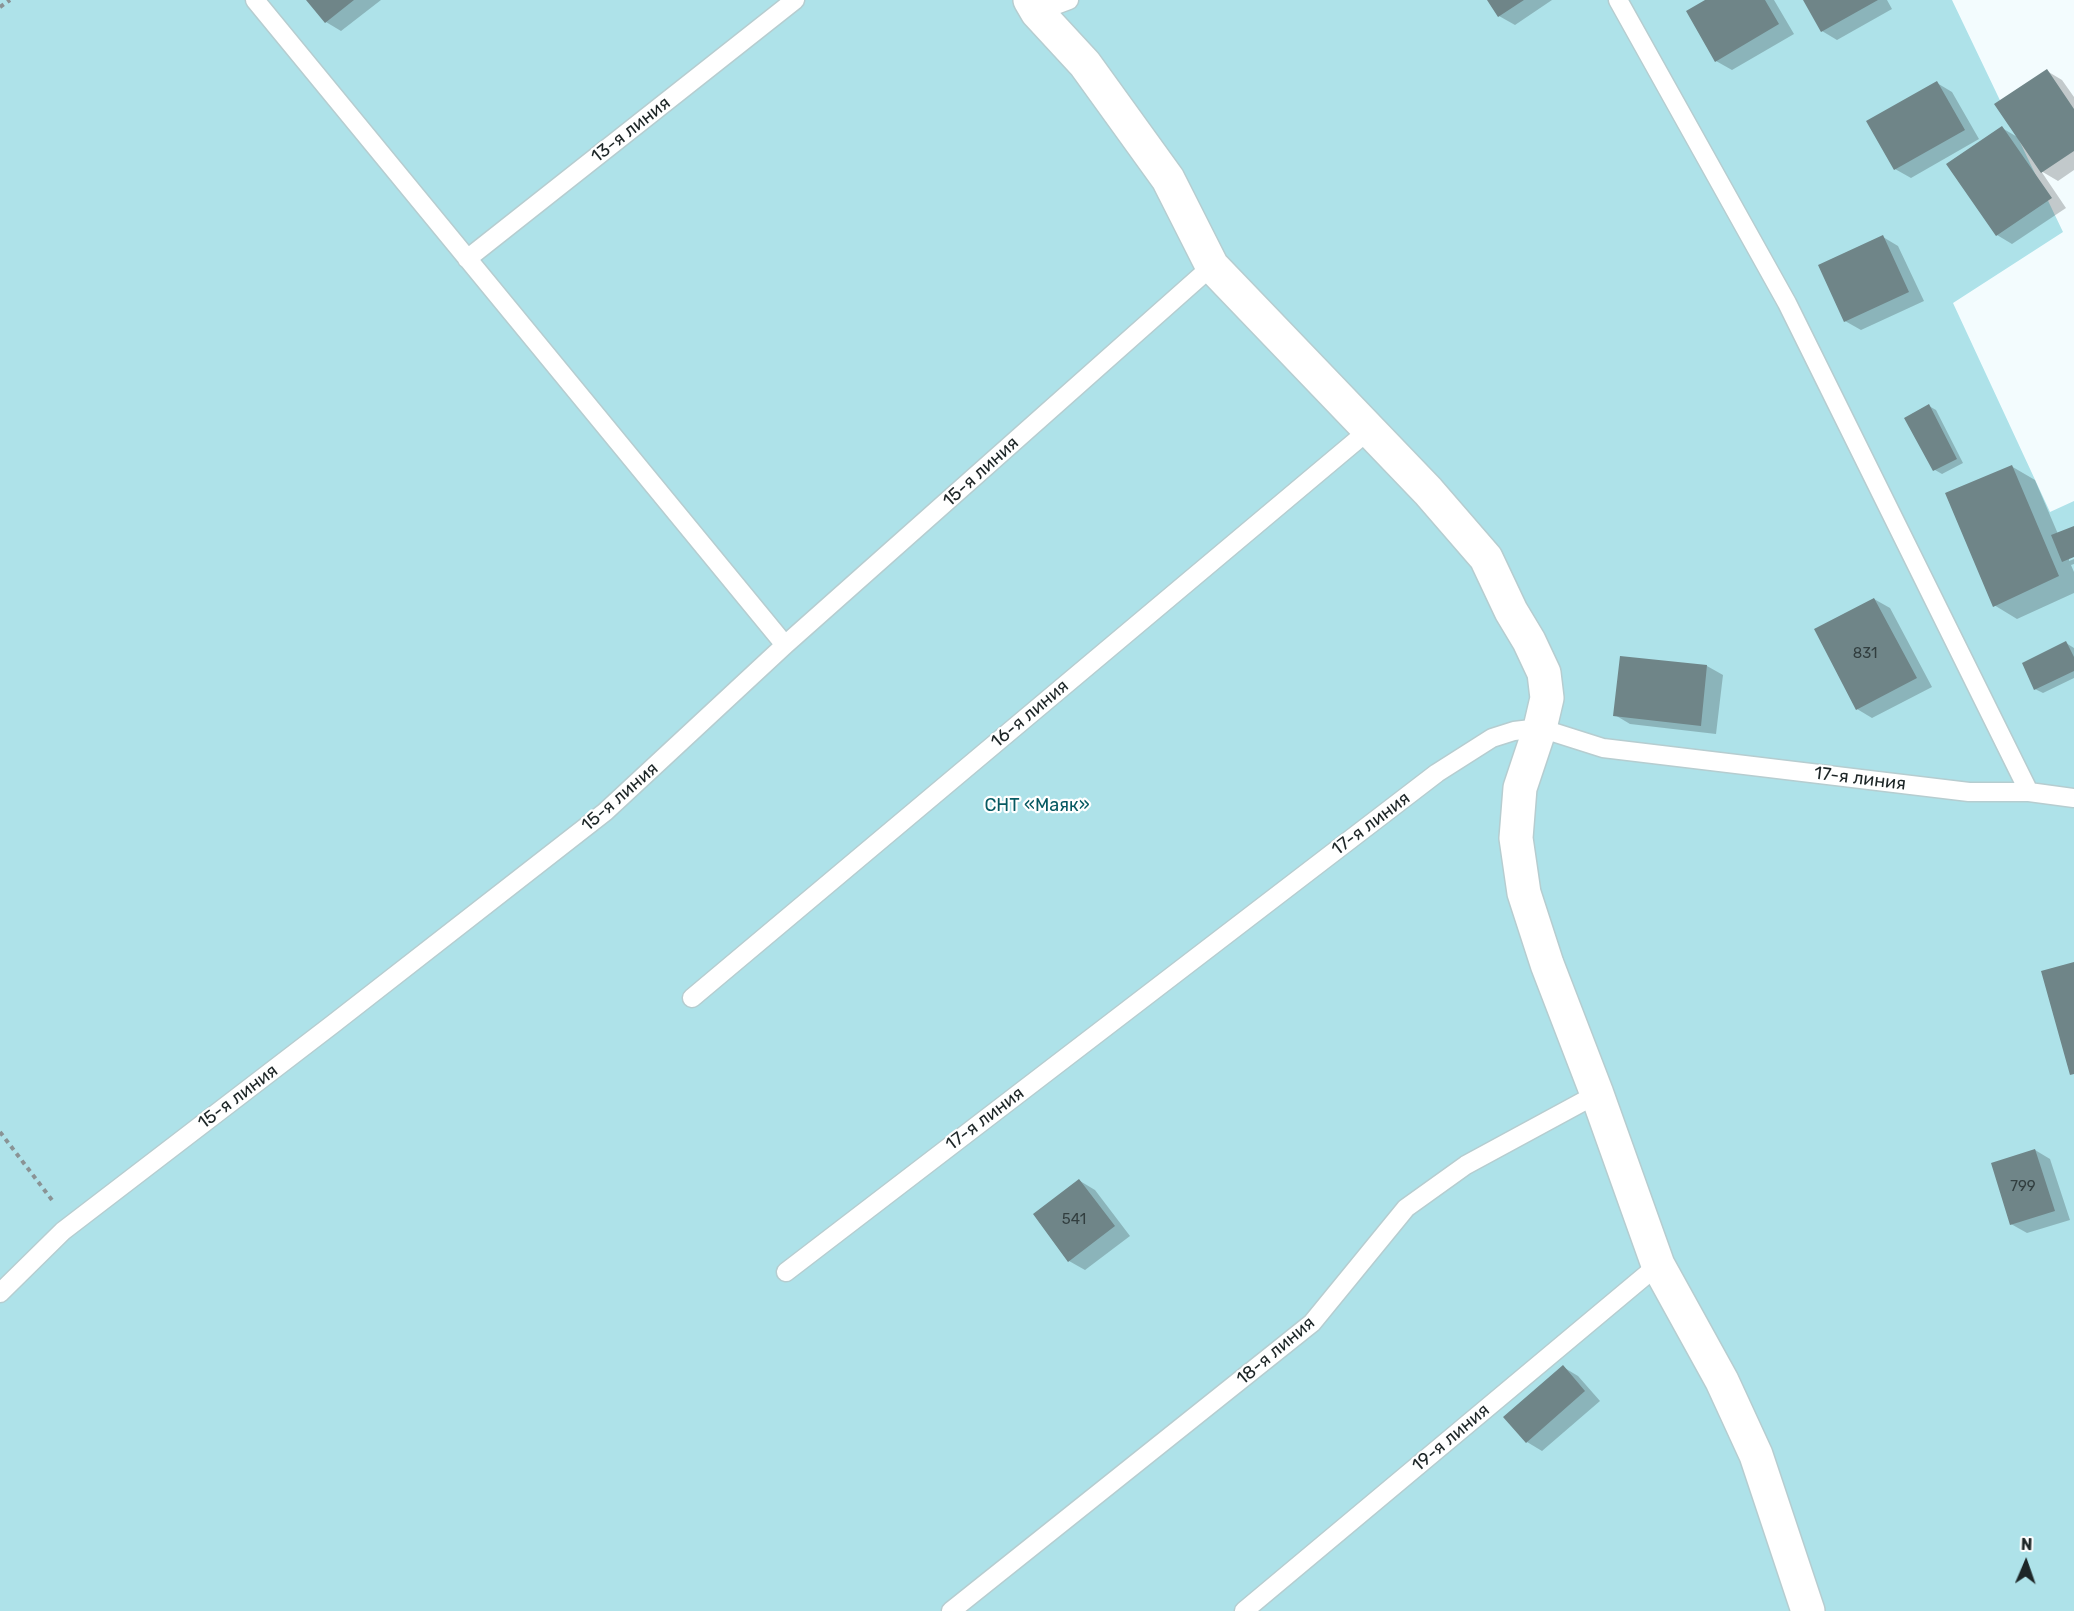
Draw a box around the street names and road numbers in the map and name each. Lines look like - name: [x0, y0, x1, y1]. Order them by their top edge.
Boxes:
- street label: 13-я линия: [587, 92, 675, 168]
- street label: 15-я линия: [939, 432, 1023, 512]
- street label: 16-я линия: [987, 675, 1073, 753]
- street label: 15-я линия: [577, 758, 663, 836]
- street label: 17-я линия: [1813, 763, 1907, 795]
- street label: 17-я линия: [1328, 788, 1414, 860]
- street label: 15-я линия: [194, 1060, 282, 1134]
- street label: 17-я линия: [942, 1083, 1028, 1155]
- street label: 18-я линия: [1233, 1312, 1319, 1390]
- street label: 19-я линия: [1408, 1399, 1494, 1477]

